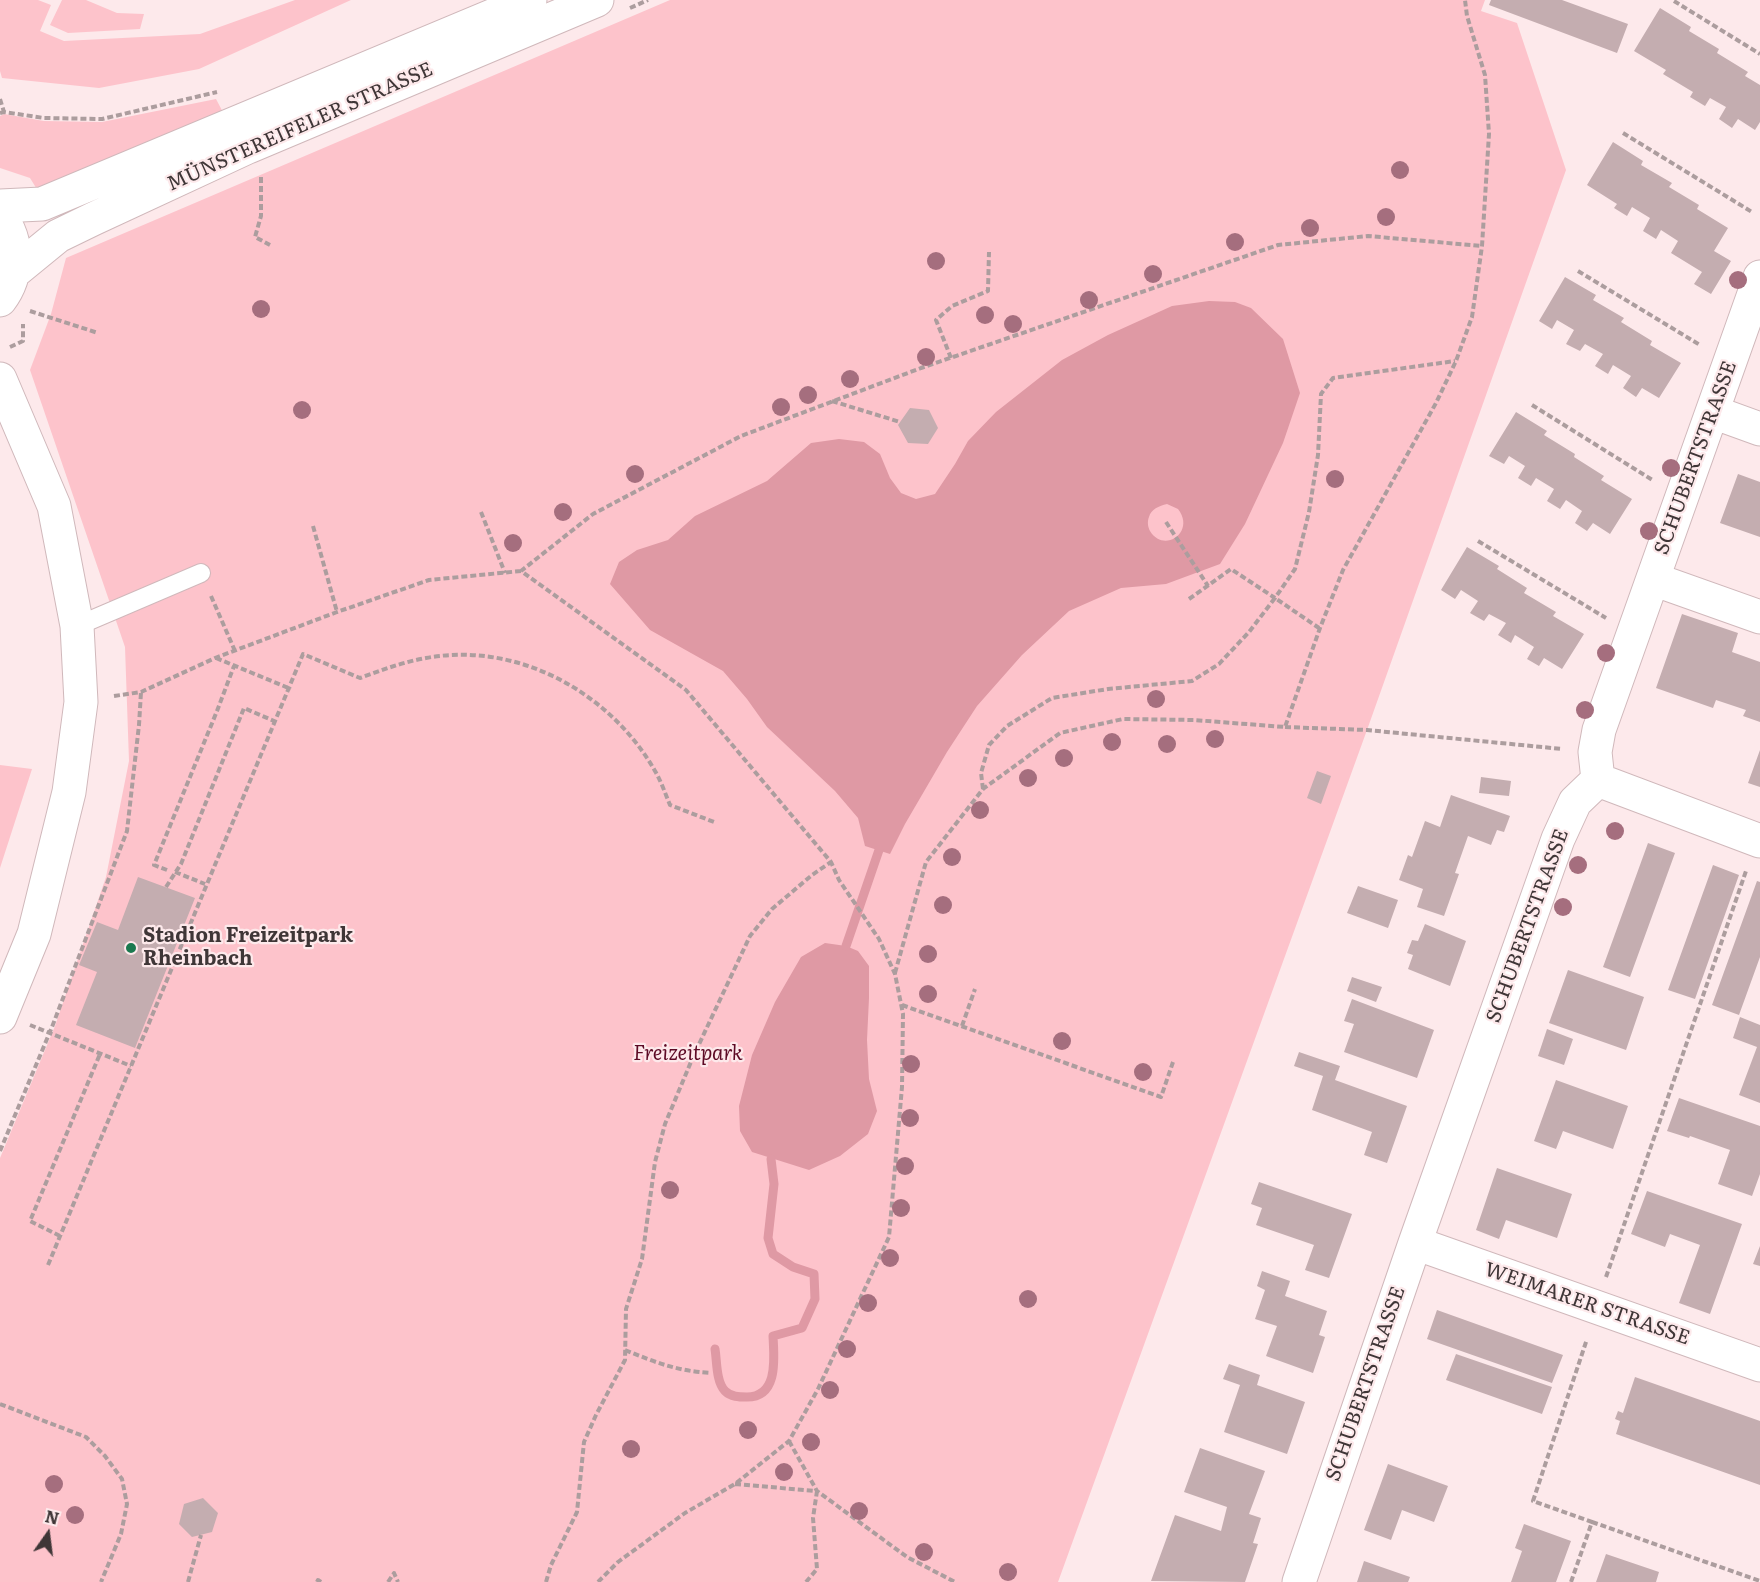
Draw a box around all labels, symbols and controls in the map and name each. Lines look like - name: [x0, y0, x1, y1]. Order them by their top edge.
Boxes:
- street label: MÜNSTEREIFELER STRASSE: [163, 57, 437, 197]
- street label: SCHUBERTSTRASSE: [1650, 358, 1742, 558]
- street label: SCHUBERTSTRASSE: [1482, 826, 1574, 1026]
- place label: Stadion Freizeitpark Rheinbach: [143, 924, 353, 971]
- marker: Stadion Freizeitpark Rheinbach: [124, 941, 138, 955]
- park label: Freizeitpark: [633, 1042, 743, 1066]
- street label: WEIMARER STRASSE: [1481, 1258, 1693, 1350]
- street label: SCHUBERTSTRASSE: [1321, 1284, 1411, 1484]
- text: N: [43, 1503, 62, 1530]
- north arrow: [18, 1504, 78, 1564]

